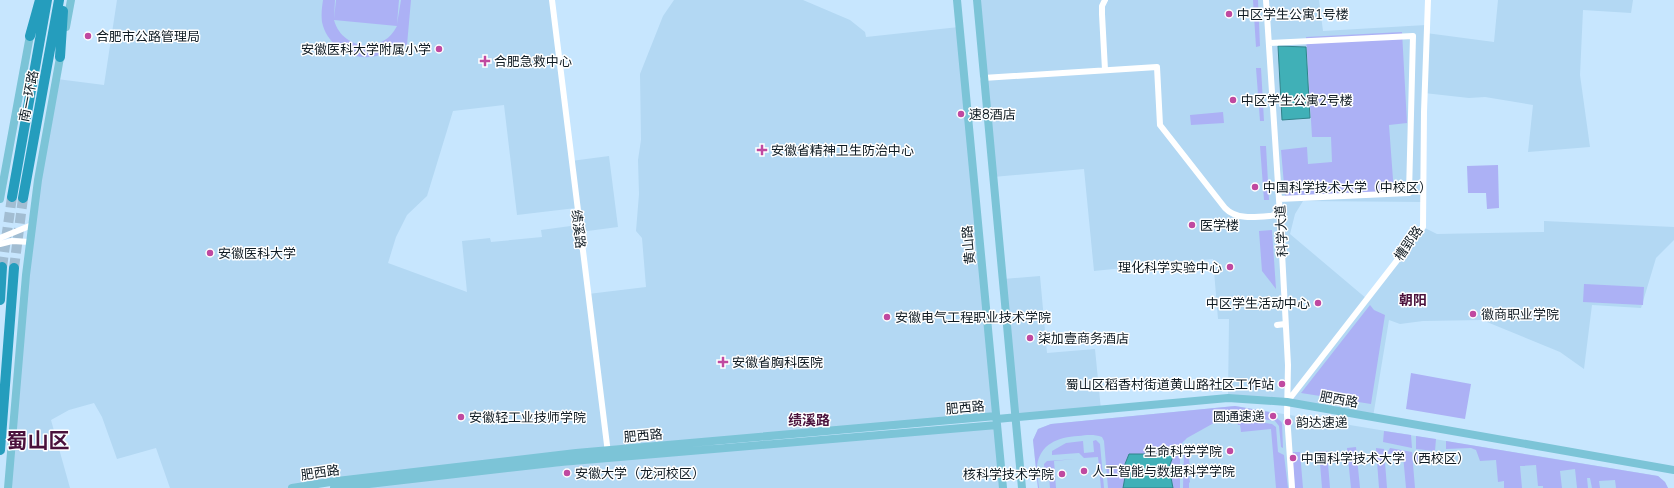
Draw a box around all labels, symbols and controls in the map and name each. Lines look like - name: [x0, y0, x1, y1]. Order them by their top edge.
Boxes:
- place label: 中区学生公寓1号楼: [1237, 6, 1349, 24]
- marker: 中区学生公寓1号楼: [1224, 9, 1234, 19]
- place label: 合肥市公路管理局: [96, 28, 200, 46]
- marker: 合肥市公路管理局: [83, 31, 93, 41]
- place label: 安徽医科大学附属小学: [301, 41, 431, 59]
- marker: 安徽医科大学附属小学: [434, 44, 444, 54]
- place label: 合肥急救中心: [494, 53, 572, 71]
- marker: 合肥急救中心: [479, 55, 491, 67]
- street label: 南一环路: [15, 69, 43, 123]
- place label: 中区学生公寓2号楼: [1241, 92, 1353, 110]
- marker: 中区学生公寓2号楼: [1228, 95, 1238, 105]
- place label: 速8酒店: [969, 106, 1016, 124]
- marker: 速8酒店: [956, 109, 966, 119]
- place label: 安徽省精神卫生防治中心: [771, 142, 914, 160]
- marker: 安徽省精神卫生防治中心: [756, 144, 768, 156]
- place label: 中国科学技术大学（中校区）: [1263, 179, 1432, 197]
- marker: 中国科学技术大学（中校区）: [1250, 182, 1260, 192]
- street label: 科学大道: [1272, 205, 1292, 257]
- street label: 绩溪路: [567, 209, 589, 250]
- place label: 医学楼: [1200, 217, 1239, 235]
- marker: 医学楼: [1187, 220, 1197, 230]
- street label: 槽郢路: [1390, 222, 1427, 265]
- street label: 黄山路: [958, 225, 980, 265]
- place label: 安徽医科大学: [218, 245, 296, 263]
- marker: 安徽医科大学: [205, 248, 215, 258]
- place label: 理化科学实验中心: [1118, 259, 1222, 277]
- marker: 理化科学实验中心: [1225, 262, 1235, 272]
- district label: 朝阳: [1399, 291, 1427, 310]
- place label: 中区学生活动中心: [1206, 295, 1310, 313]
- marker: 中区学生活动中心: [1313, 298, 1323, 308]
- place label: 徽商职业学院: [1481, 306, 1559, 324]
- place label: 安徽电气工程职业技术学院: [895, 309, 1051, 327]
- marker: 徽商职业学院: [1468, 309, 1478, 319]
- marker: 安徽电气工程职业技术学院: [882, 312, 892, 322]
- place label: 柒加壹商务酒店: [1038, 330, 1129, 348]
- marker: 柒加壹商务酒店: [1025, 333, 1035, 343]
- place label: 安徽省胸科医院: [732, 354, 823, 372]
- marker: 安徽省胸科医院: [717, 356, 729, 368]
- place label: 蜀山区稻香村街道黄山路社区工作站: [1066, 376, 1274, 394]
- marker: 蜀山区稻香村街道黄山路社区工作站: [1277, 379, 1287, 389]
- street label: 肥西路: [1318, 388, 1360, 412]
- street label: 肥西路: [945, 397, 985, 419]
- place label: 圆通速递: [1213, 408, 1265, 426]
- place label: 安徽轻工业技师学院: [469, 409, 586, 427]
- district label: 绩溪路: [788, 411, 830, 430]
- marker: 圆通速递: [1268, 411, 1278, 421]
- marker: 安徽轻工业技师学院: [456, 412, 466, 422]
- place label: 韵达速递: [1296, 414, 1348, 432]
- marker: 韵达速递: [1283, 417, 1293, 427]
- street label: 肥西路: [623, 425, 663, 447]
- district label: 蜀山区: [7, 427, 70, 455]
- place label: 生命科学学院: [1144, 443, 1222, 461]
- marker: 生命科学学院: [1225, 446, 1235, 456]
- place label: 中国科学技术大学（西校区）: [1301, 450, 1470, 468]
- marker: 中国科学技术大学（西校区）: [1288, 453, 1298, 463]
- street label: 肥西路: [300, 461, 341, 485]
- place label: 人工智能与数据科学学院: [1092, 463, 1235, 481]
- place label: 安徽大学（龙河校区）: [575, 465, 705, 483]
- place label: 核科学技术学院: [963, 466, 1054, 484]
- marker: 人工智能与数据科学学院: [1079, 466, 1089, 476]
- marker: 安徽大学（龙河校区）: [562, 468, 572, 478]
- marker: 核科学技术学院: [1057, 469, 1067, 479]

